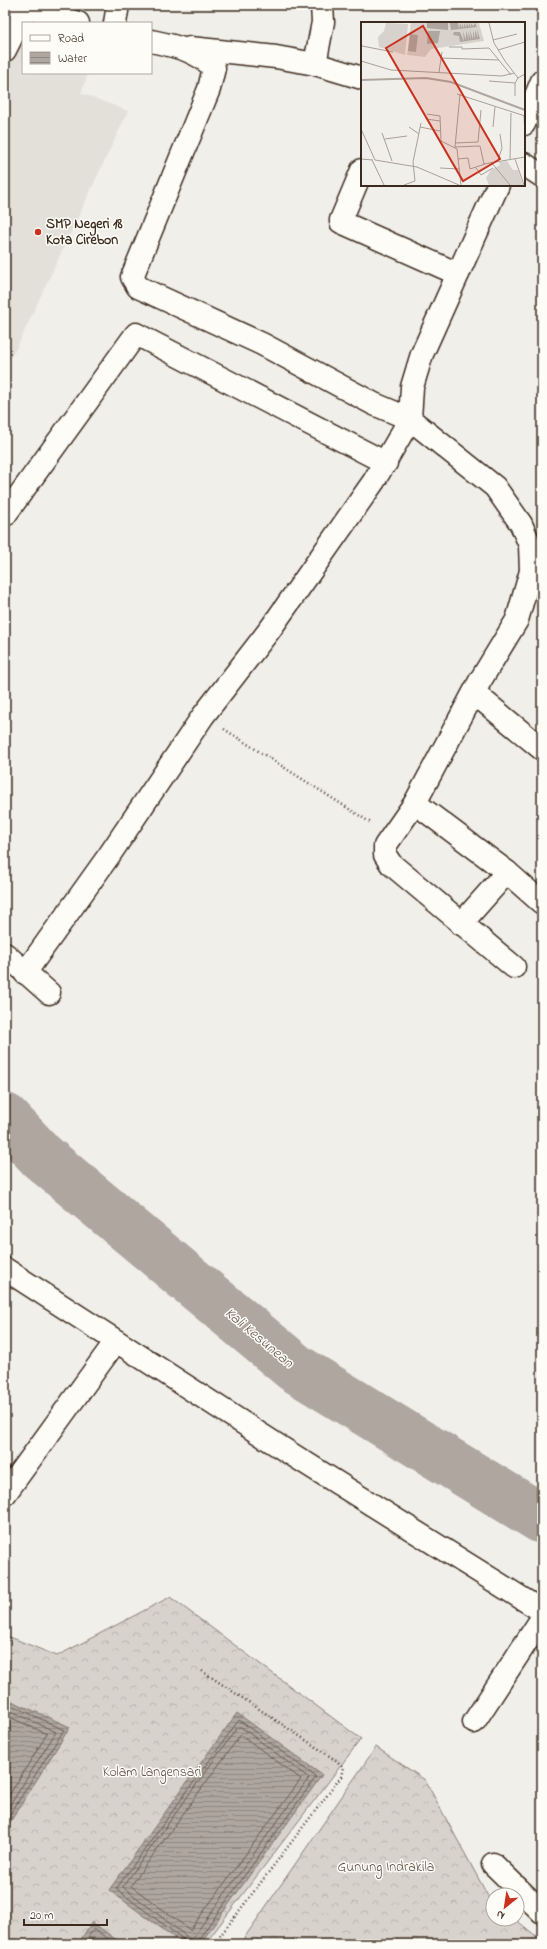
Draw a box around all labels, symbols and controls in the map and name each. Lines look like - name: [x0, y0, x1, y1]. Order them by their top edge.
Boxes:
- legend: [22, 22, 152, 74]
- inset map: [361, 22, 525, 186]
- text: Road: [58, 30, 84, 48]
- text: Water: [58, 50, 87, 68]
- place label: SMP Negeri 18 Kota Cirebon: [46, 214, 123, 251]
- marker: SMP Negeri 18 Kota Cirebon: [33, 227, 43, 237]
- water label: Kali Kesunean: [220, 1303, 299, 1374]
- park label: Kolam Langensari: [103, 1762, 201, 1784]
- park label: Gunung Indrakila: [338, 1857, 434, 1879]
- north arrow: [485, 1887, 525, 1927]
- scale bar: [24, 1901, 107, 1927]
- text: N: [493, 1906, 508, 1924]
- text: 20 m: [30, 1907, 53, 1925]

